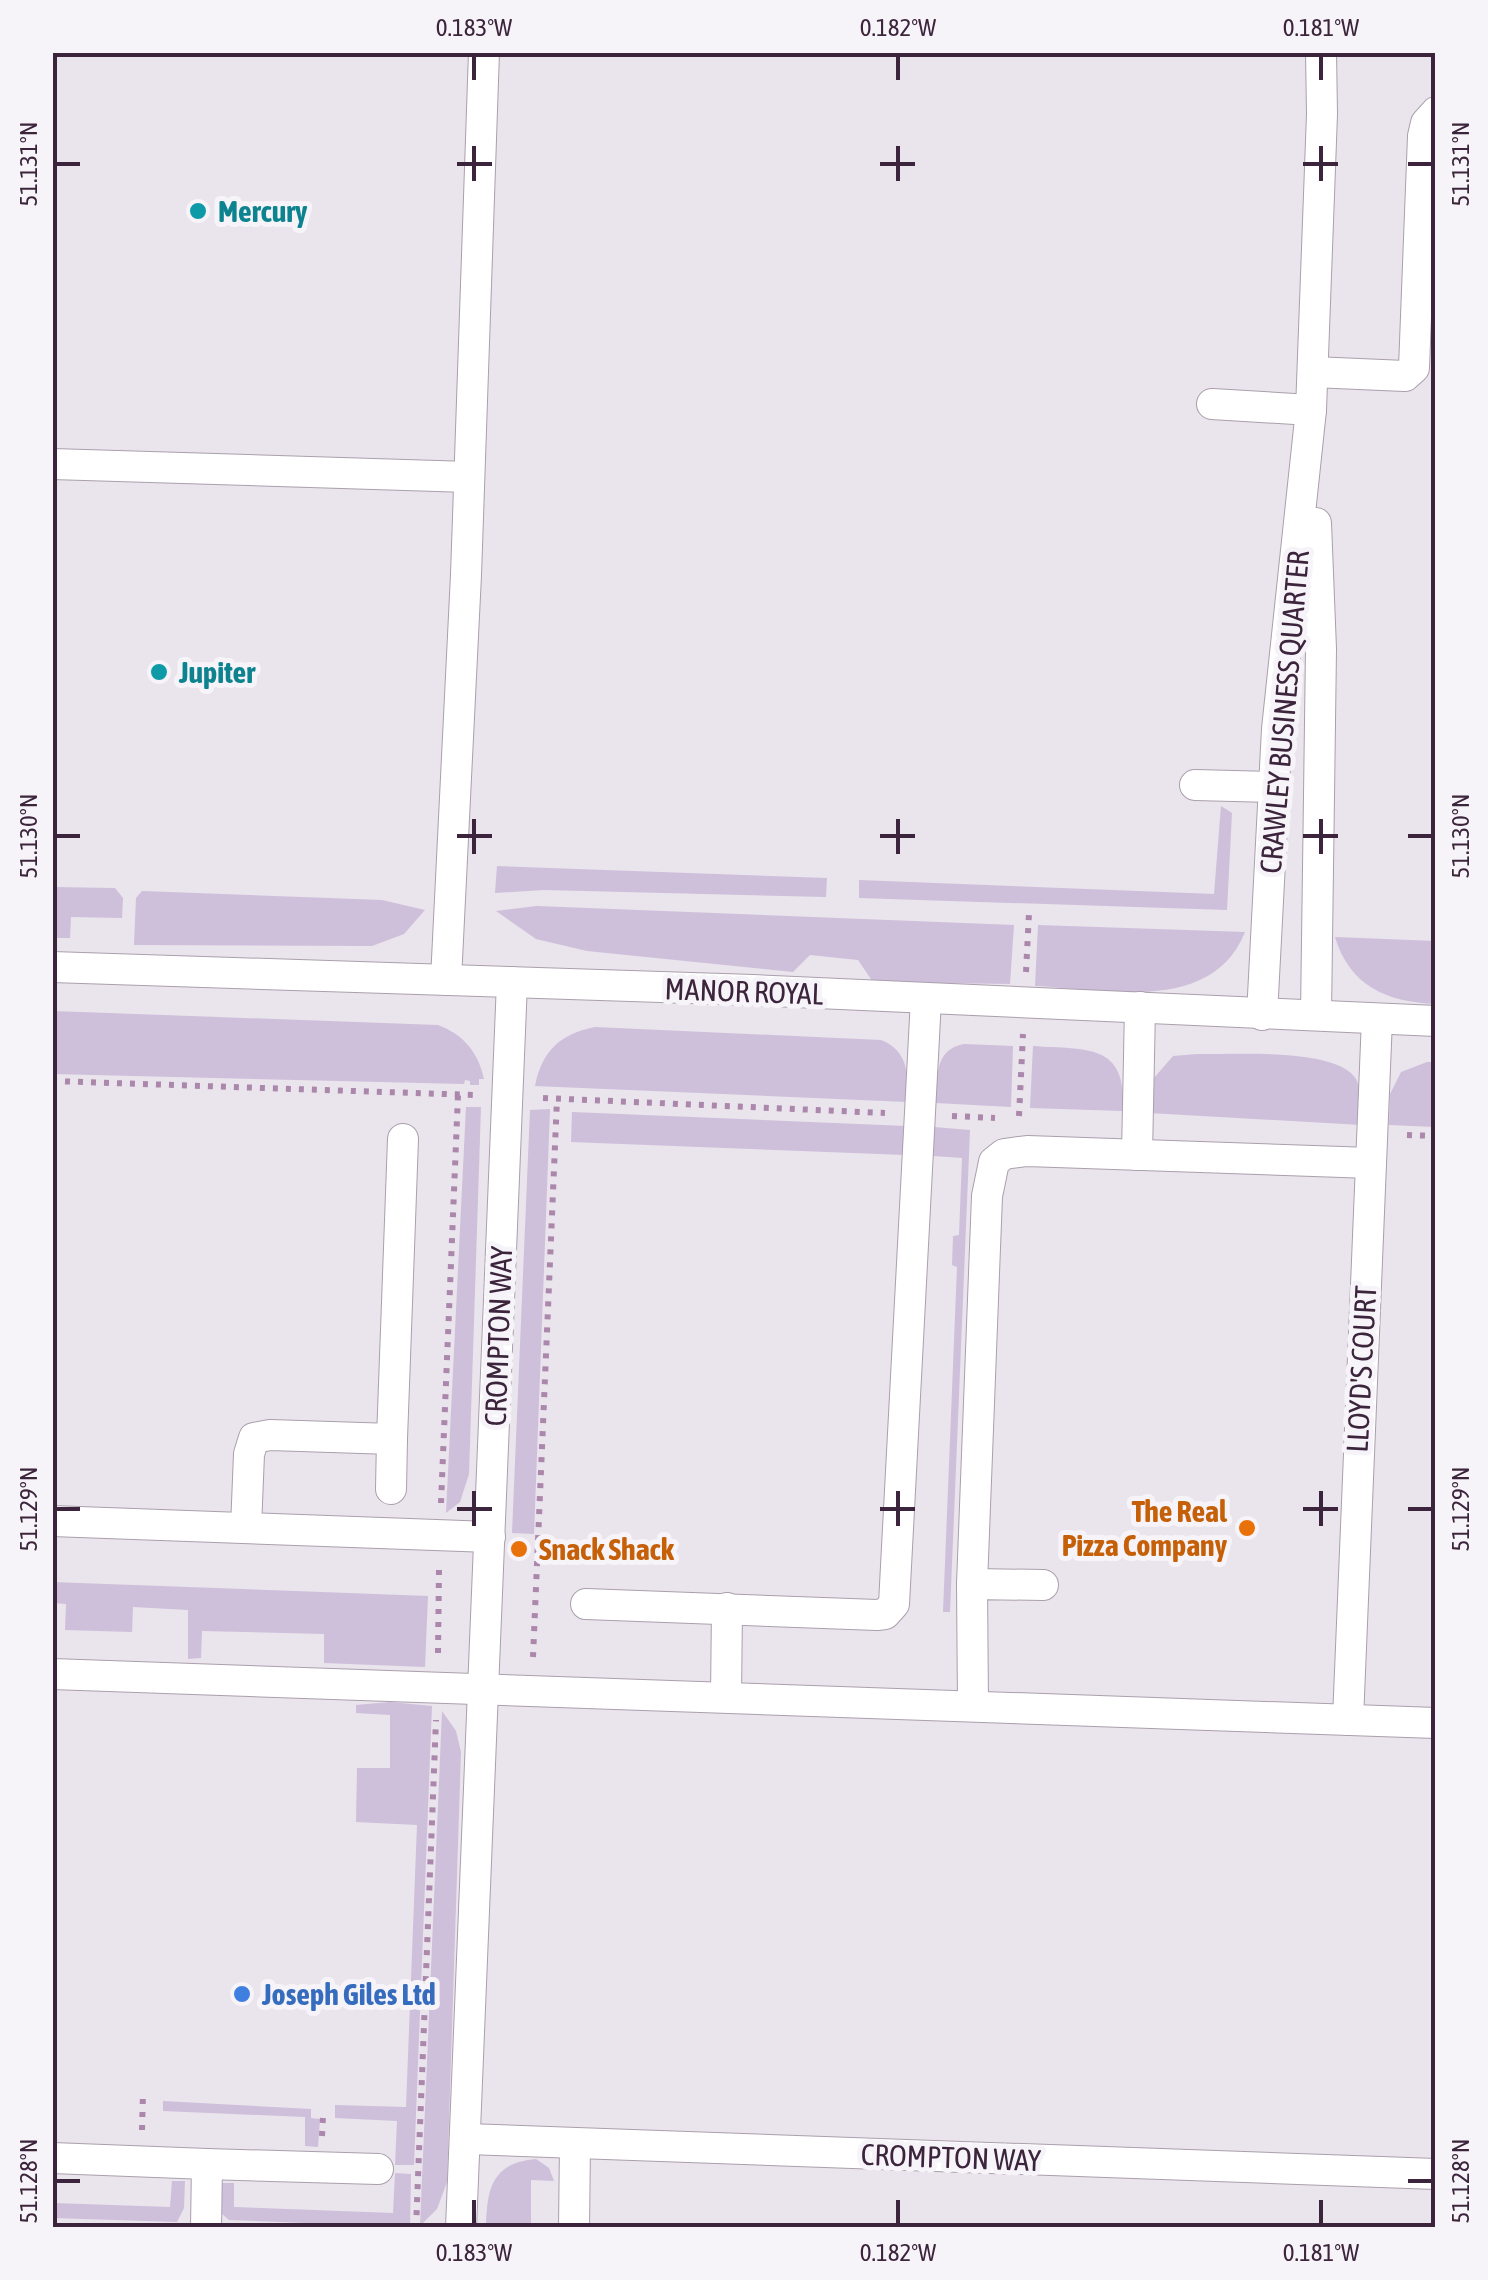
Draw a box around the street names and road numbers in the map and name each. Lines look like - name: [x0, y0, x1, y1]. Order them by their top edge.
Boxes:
- street label: CRAWLEY BUSINESS QUARTER: [1253, 549, 1315, 875]
- street label: MANOR ROYAL: [664, 971, 824, 1011]
- street label: CROMPTON WAY: [478, 1245, 518, 1427]
- street label: LLOYD'S COURT: [1340, 1285, 1382, 1453]
- street label: CROMPTON WAY: [860, 2137, 1042, 2177]

